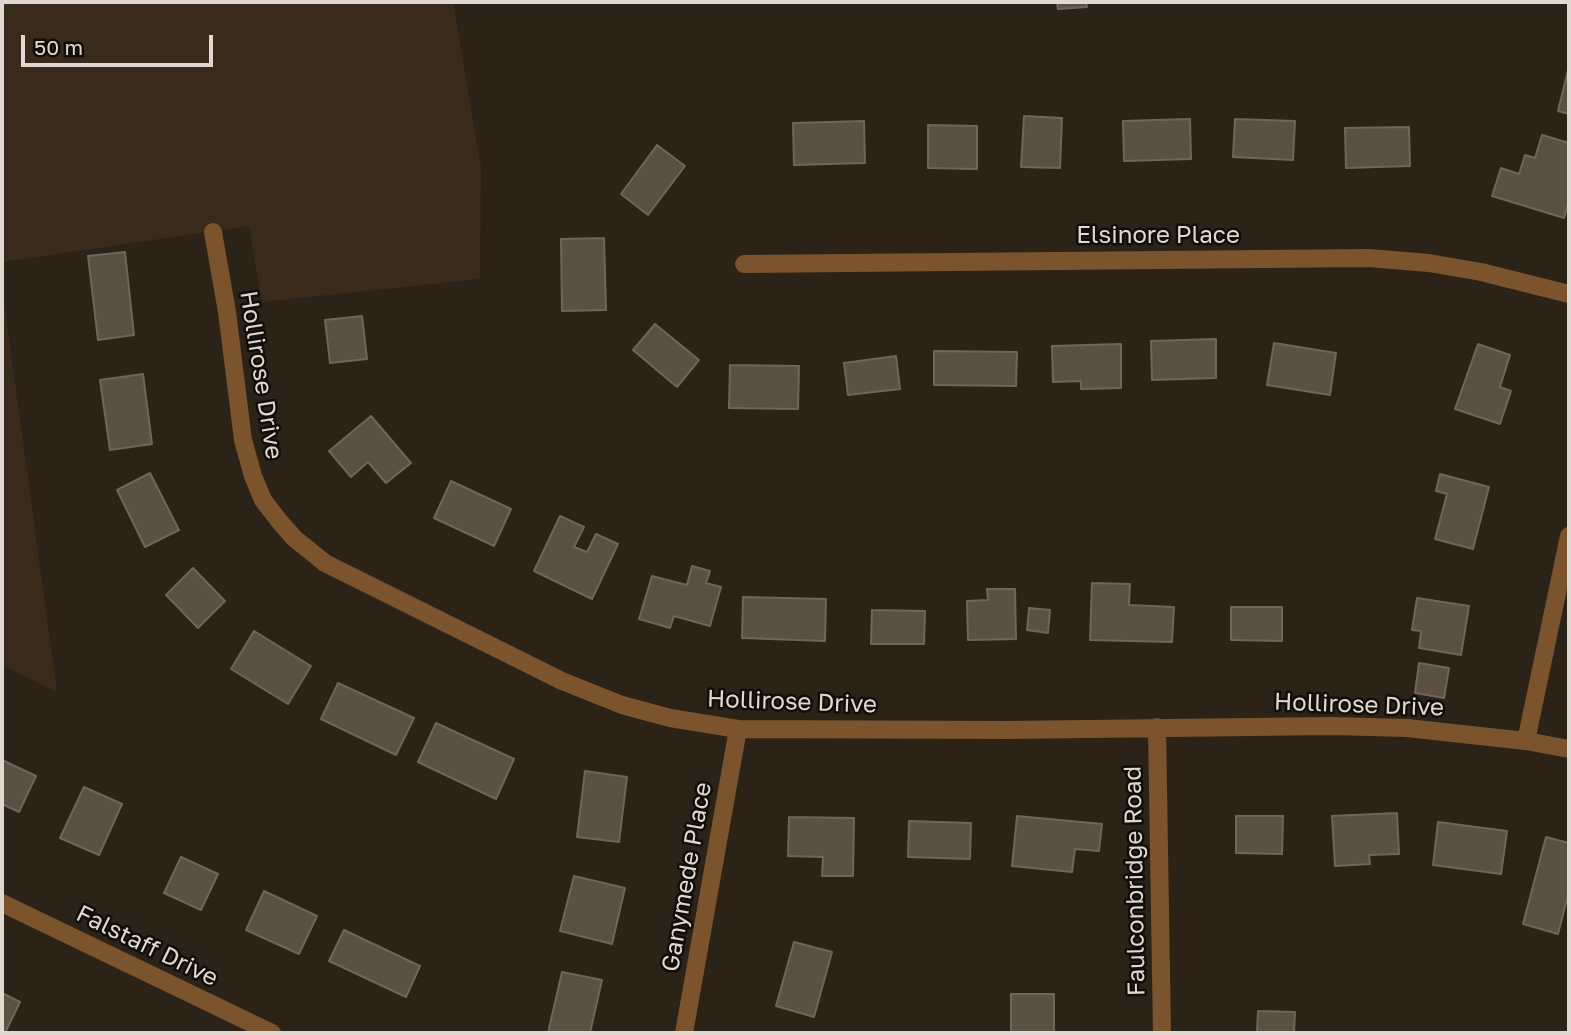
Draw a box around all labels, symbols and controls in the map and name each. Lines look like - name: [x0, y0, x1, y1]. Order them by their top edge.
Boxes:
- scale bar: [24, 21, 217, 65]
- text: 50 m: [34, 34, 83, 60]
- street label: Elsinore Place: [1076, 221, 1240, 249]
- street label: Hollirose Drive: [233, 289, 289, 461]
- street label: Hollirose Drive: [707, 685, 877, 719]
- street label: Hollirose Drive: [1274, 688, 1444, 722]
- street label: Faulconbridge Road: [1119, 766, 1151, 996]
- street label: Ganymede Place: [656, 780, 718, 974]
- street label: Falstaff Drive: [71, 899, 223, 993]

